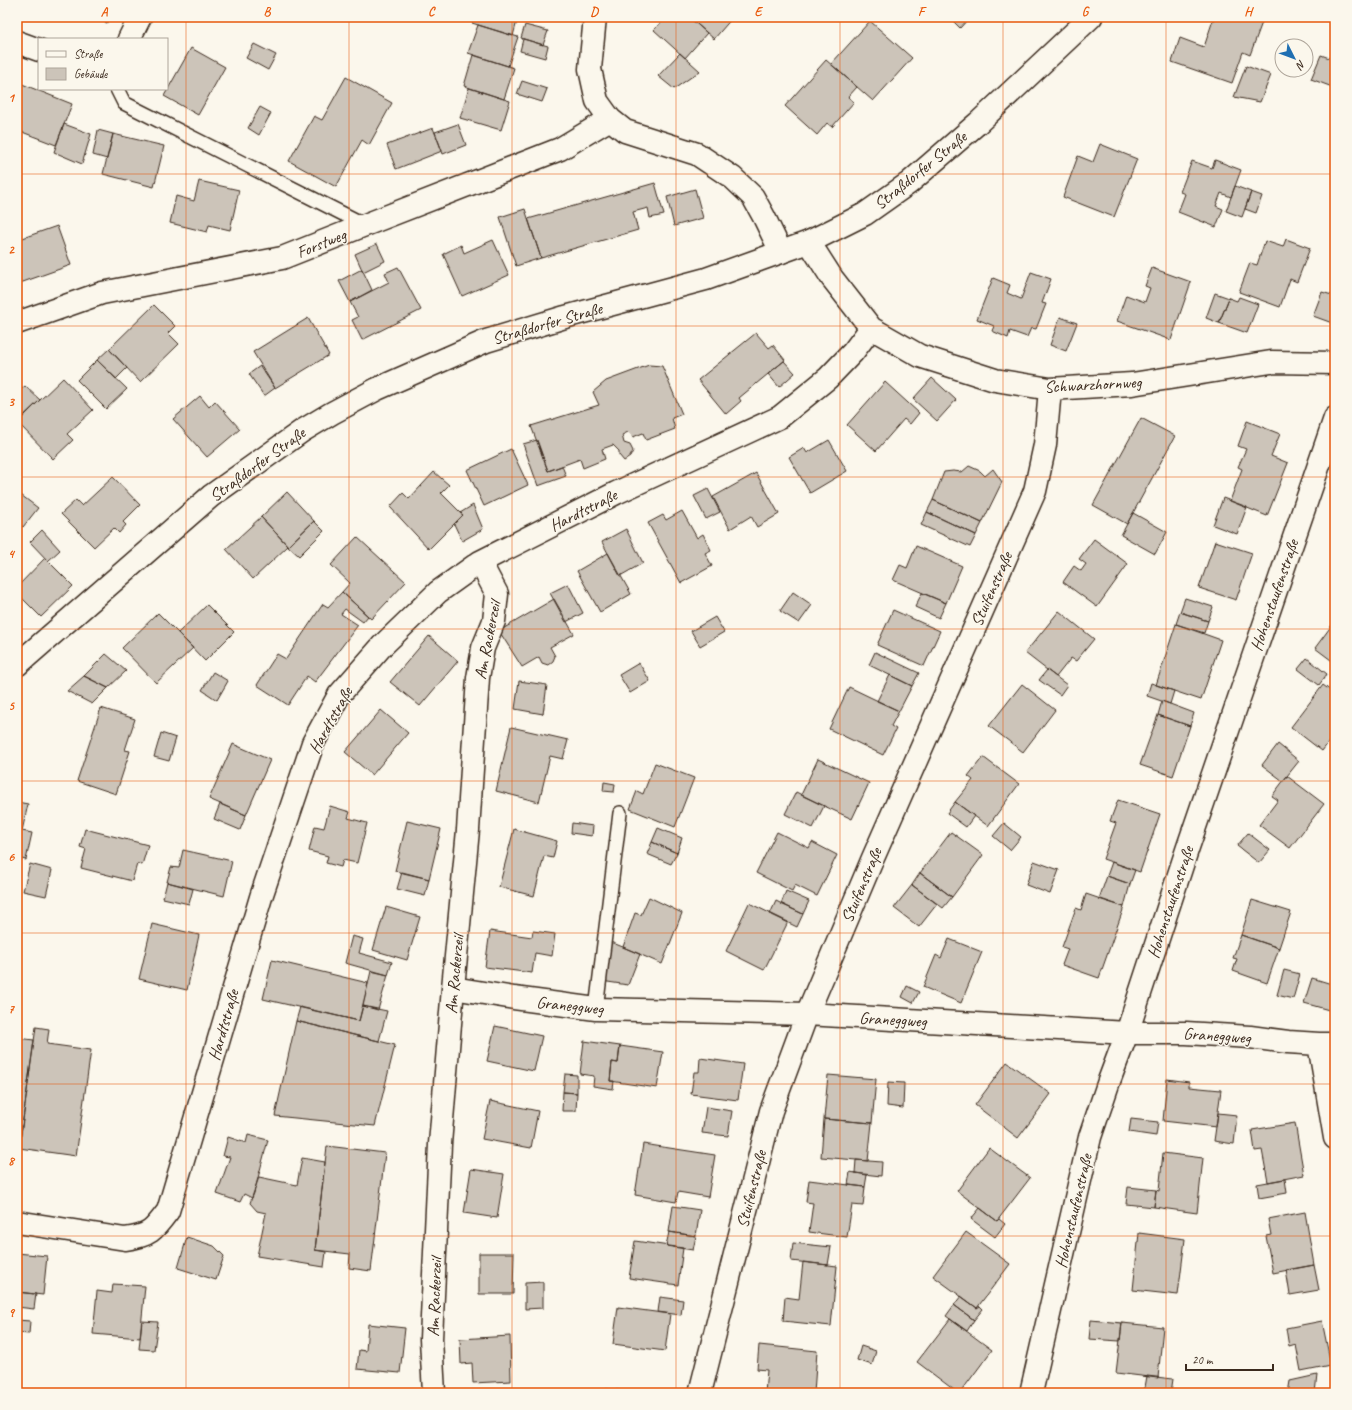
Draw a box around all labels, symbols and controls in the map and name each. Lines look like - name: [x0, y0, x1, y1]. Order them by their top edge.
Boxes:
- text: A: [101, 4, 109, 20]
- text: B: [264, 4, 272, 20]
- text: C: [428, 4, 436, 20]
- text: D: [590, 4, 599, 20]
- text: E: [755, 4, 764, 20]
- text: F: [918, 4, 927, 20]
- text: G: [1082, 4, 1090, 20]
- text: H: [1244, 4, 1254, 20]
- legend: [38, 38, 168, 90]
- north arrow: [1274, 38, 1314, 78]
- text: Straße: [74, 46, 103, 62]
- text: N: [1292, 57, 1309, 74]
- text: Gebäude: [74, 66, 108, 82]
- text: 1: [8, 90, 16, 106]
- street label: Straßdorfer Straße: [870, 126, 972, 214]
- street label: Forstweg: [293, 223, 351, 263]
- text: 2: [8, 242, 15, 258]
- street label: Straßdorfer Straße: [490, 297, 606, 349]
- street label: Schwarzhornweg: [1044, 371, 1143, 398]
- text: 3: [8, 394, 15, 410]
- street label: Straßdorfer Straße: [205, 422, 310, 506]
- street label: Hardtstraße: [546, 484, 622, 536]
- street label: Hohenstaufenstraße: [1246, 535, 1304, 654]
- text: 4: [8, 546, 16, 562]
- street label: Stuifenstraße: [966, 547, 1018, 630]
- street label: Am Rackerzeil: [470, 596, 506, 681]
- street label: Hardtstraße: [304, 682, 358, 757]
- text: 5: [8, 698, 15, 714]
- street label: Hohenstaufenstraße: [1143, 842, 1199, 961]
- street label: Stuifenstraße: [836, 843, 887, 926]
- text: 6: [8, 849, 15, 865]
- street label: Am Rackerzeil: [441, 931, 469, 1014]
- street label: Hardtstraße: [203, 986, 244, 1063]
- street label: Graneggweg: [535, 992, 605, 1020]
- text: 7: [8, 1001, 15, 1017]
- street label: Graneggweg: [859, 1007, 928, 1032]
- street label: Graneggweg: [1183, 1023, 1252, 1048]
- street label: Stuifenstraße: [732, 1147, 772, 1230]
- street label: Hohenstaufenstraße: [1050, 1151, 1097, 1270]
- text: 8: [8, 1153, 16, 1169]
- street label: Am Rackerzeil: [423, 1254, 446, 1337]
- text: 9: [8, 1305, 15, 1321]
- scale bar: [1186, 1346, 1273, 1372]
- text: 20 m: [1192, 1352, 1214, 1368]

